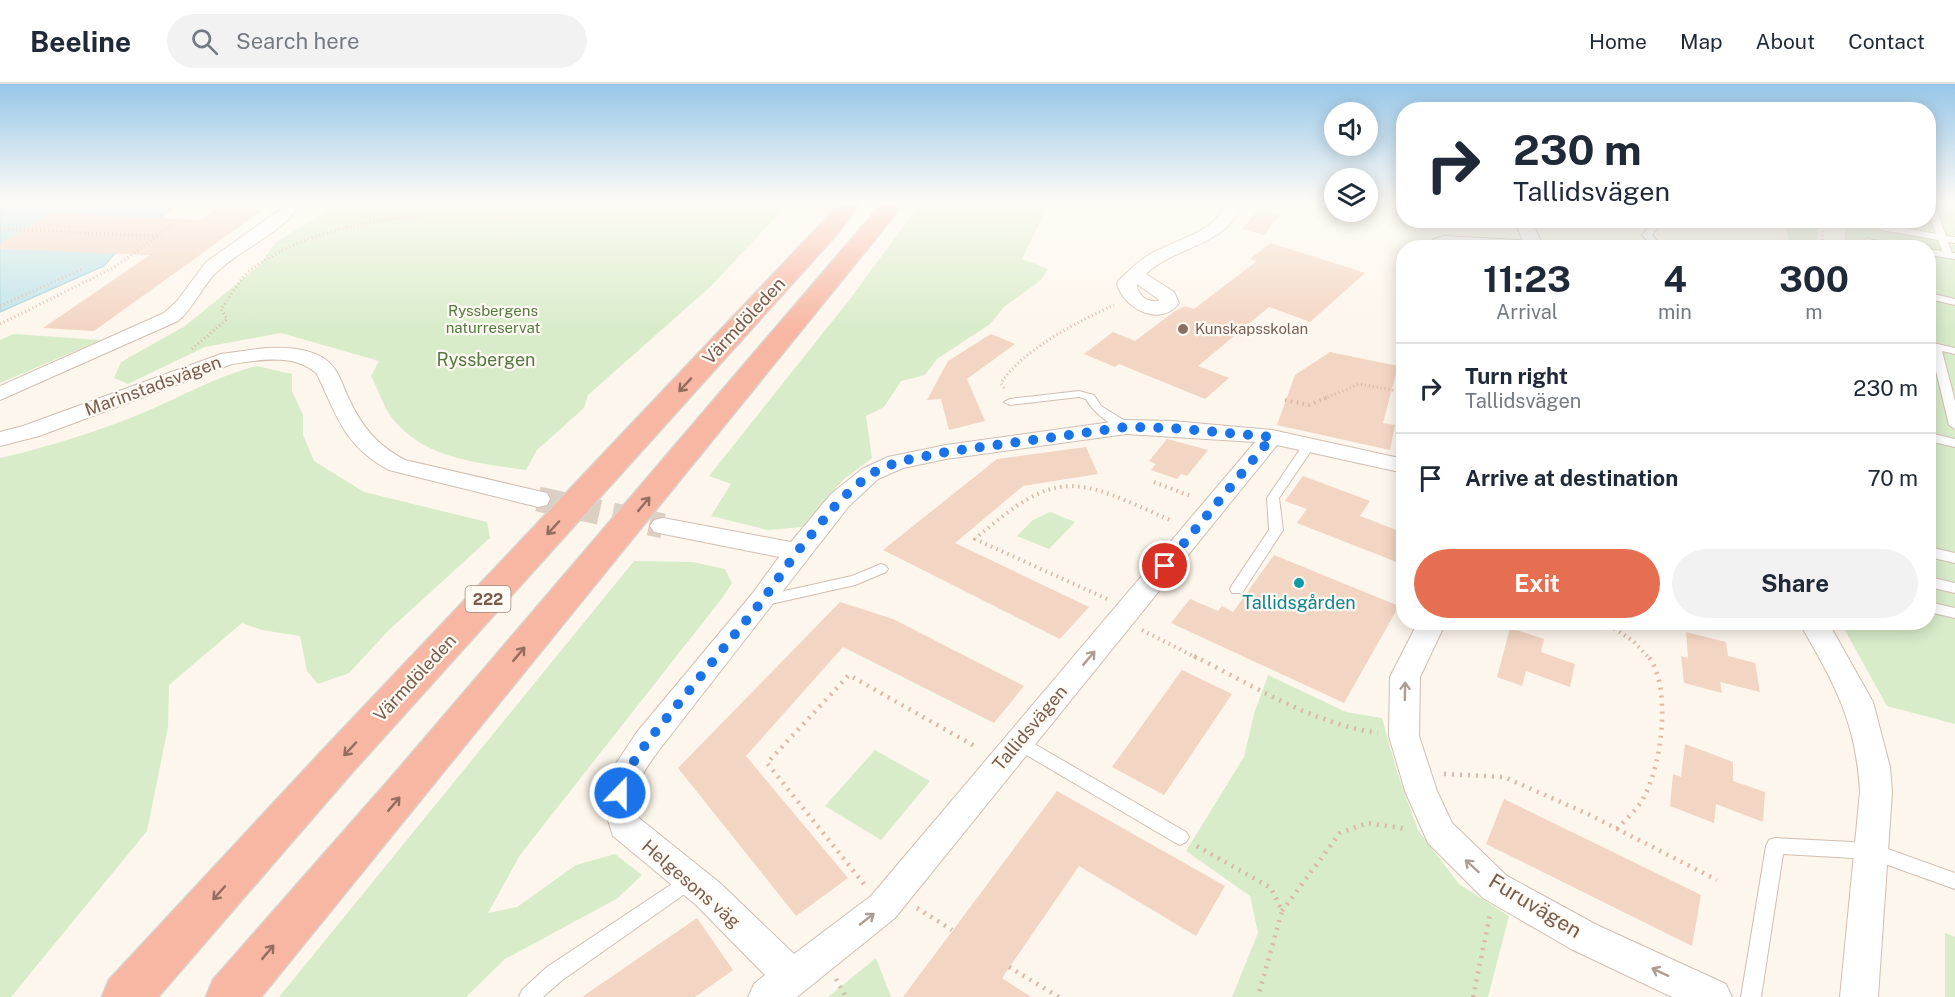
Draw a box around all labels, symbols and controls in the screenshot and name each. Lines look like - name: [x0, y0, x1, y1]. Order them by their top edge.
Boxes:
- search box: [167, 14, 587, 68]
- text: Beeline: [30, 25, 131, 58]
- icon: search: [188, 25, 221, 58]
- text: Search here: [236, 28, 360, 54]
- text: Home: [1589, 29, 1647, 54]
- text: Map: [1680, 29, 1723, 54]
- text: About: [1756, 29, 1815, 54]
- text: Contact: [1848, 29, 1925, 54]
- map controls: [1324, 102, 1378, 222]
- button: sound: [1324, 102, 1378, 156]
- text: 230 m: [1513, 125, 1642, 174]
- icon: right: [1414, 126, 1492, 204]
- button: layers: [1324, 168, 1378, 222]
- text: Tallidsvägen: [1513, 175, 1670, 207]
- text: 11:23: [1483, 258, 1571, 300]
- text: 4: [1663, 258, 1687, 300]
- text: 300: [1779, 258, 1849, 300]
- street label: Värmdöleden: [698, 273, 789, 369]
- text: Arrival: [1496, 300, 1558, 324]
- text: min: [1658, 300, 1692, 324]
- text: m: [1805, 300, 1823, 324]
- park label: Ryssbergens naturreservat: [446, 302, 540, 336]
- place label: Kunskapsskolan: [1195, 320, 1308, 337]
- marker: Kunskapsskolan: [1176, 322, 1190, 336]
- park label: Ryssbergen: [437, 349, 535, 370]
- street label: Marinstadsvägen: [82, 351, 224, 420]
- text: Turn right: [1465, 363, 1568, 389]
- icon: right: [1414, 372, 1447, 405]
- text: 230 m: [1853, 375, 1918, 401]
- one-way arrow: [678, 377, 692, 392]
- text: Tallidsvägen: [1465, 389, 1581, 413]
- icon: arrive: [1414, 462, 1447, 495]
- text: Arrive at destination: [1465, 465, 1678, 491]
- text: 70 m: [1867, 465, 1918, 491]
- one-way arrow: [637, 497, 651, 512]
- one-way arrow: [546, 520, 560, 535]
- pin: [1139, 540, 1190, 591]
- icon: arrive: [1148, 549, 1181, 582]
- button: Exit: [1414, 549, 1660, 618]
- button: Share: [1672, 549, 1918, 618]
- marker: Tallidsgården: [1292, 576, 1306, 590]
- road number: 222: [466, 586, 510, 612]
- place label: Tallidsgården: [1242, 592, 1356, 613]
- street label: Värmdöleden: [369, 630, 460, 726]
- one-way arrow: [512, 647, 526, 662]
- one-way arrow: [1082, 650, 1095, 666]
- street label: Tallidsvägen: [988, 681, 1071, 775]
- one-way arrow: [1399, 682, 1411, 702]
- one-way arrow: [342, 741, 357, 756]
- position arrow: [588, 761, 652, 825]
- one-way arrow: [387, 797, 401, 812]
- street label: Helgesons väg: [638, 835, 745, 932]
- one-way arrow: [1465, 859, 1480, 873]
- street label: Furuvägen: [1484, 868, 1586, 943]
- one-way arrow: [212, 886, 226, 901]
- one-way arrow: [859, 912, 875, 925]
- one-way arrow: [261, 945, 275, 960]
- one-way arrow: [1651, 966, 1669, 978]

